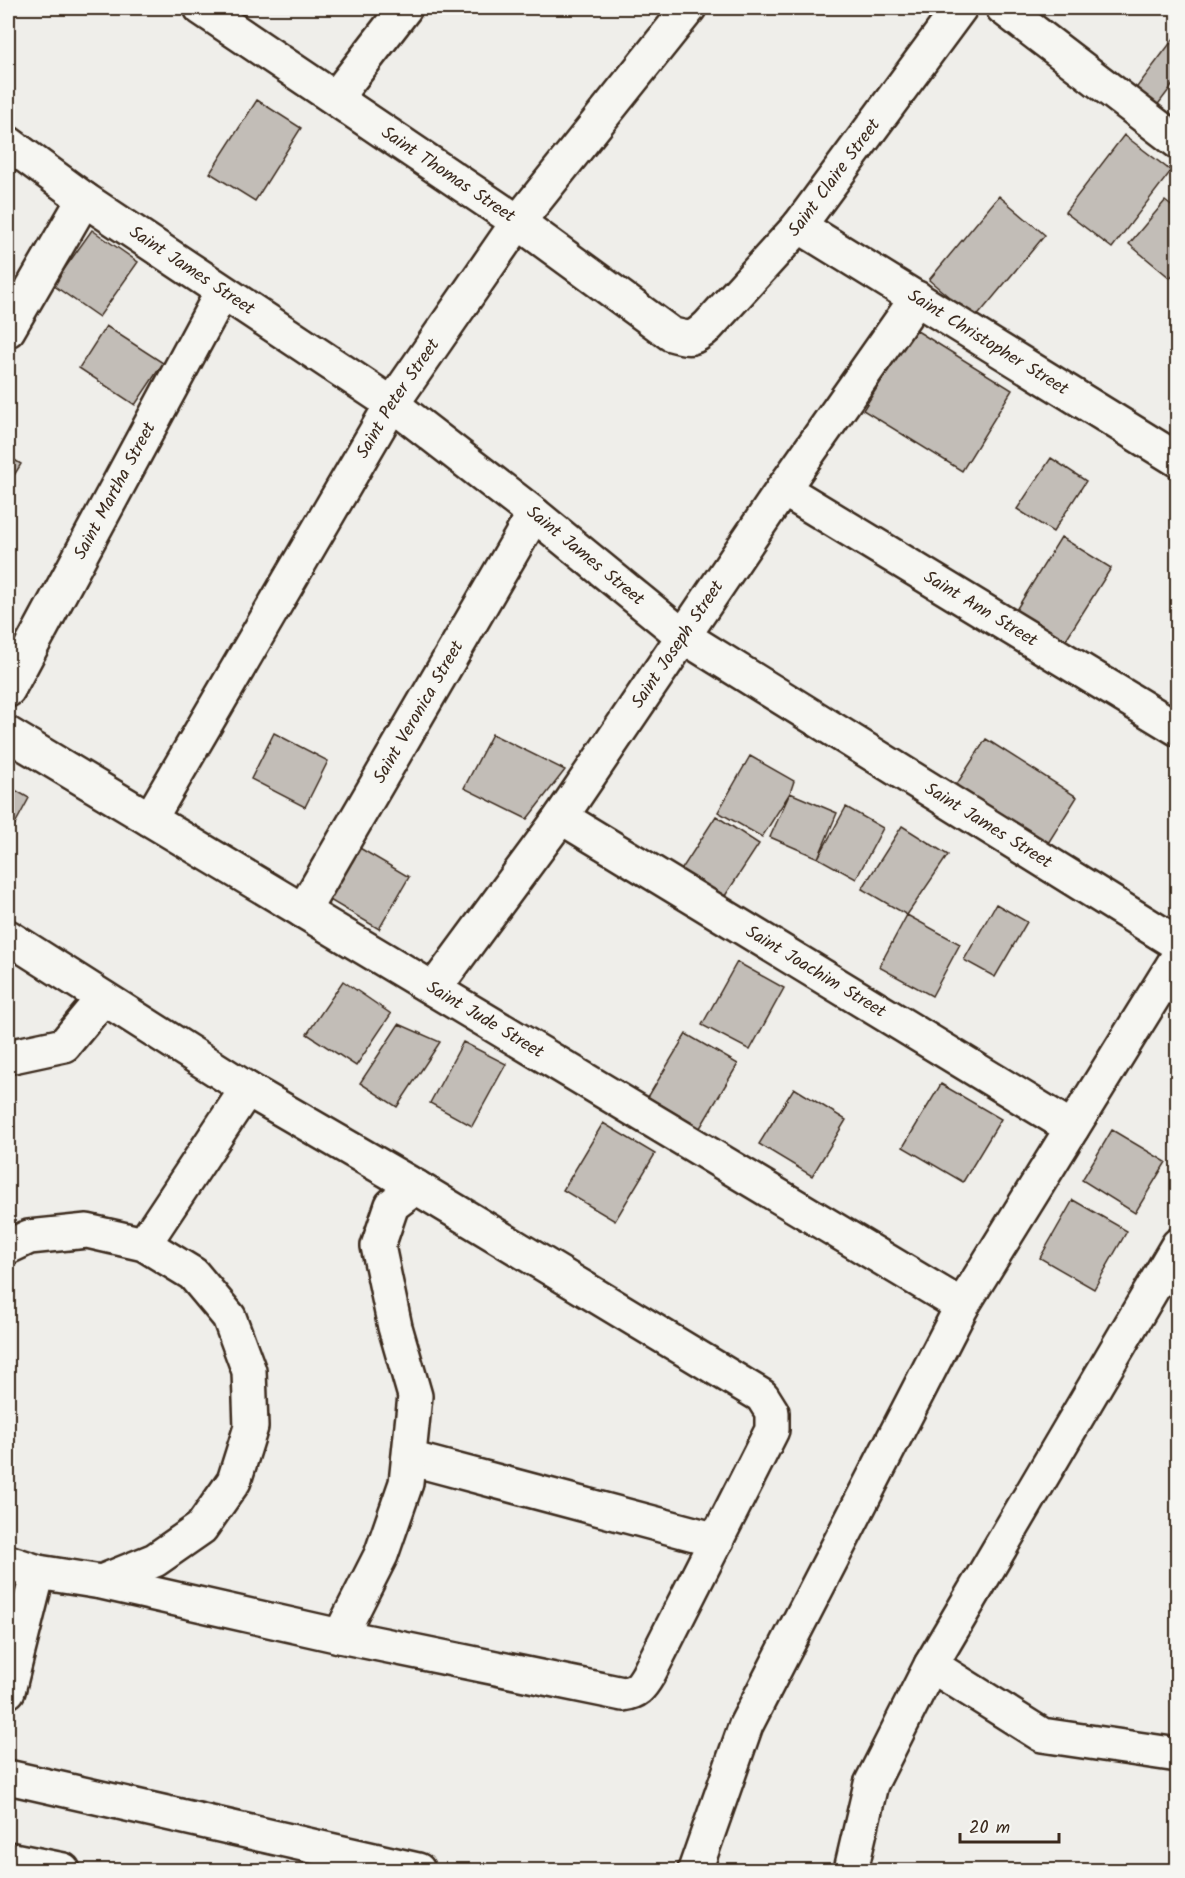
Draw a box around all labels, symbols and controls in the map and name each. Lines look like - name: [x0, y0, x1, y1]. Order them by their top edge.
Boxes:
- street label: Saint Claire Street: [781, 112, 889, 244]
- street label: Saint Thomas Street: [375, 119, 522, 231]
- street label: Saint James Street: [123, 218, 262, 324]
- street label: Saint Christopher Street: [902, 282, 1075, 404]
- street label: Saint Peter Street: [349, 332, 448, 464]
- street label: Saint Martha Street: [66, 416, 164, 565]
- street label: Saint James Street: [520, 498, 652, 614]
- street label: Saint Ann Street: [918, 563, 1044, 655]
- street label: Saint Joseph Street: [624, 574, 732, 715]
- street label: Saint Veronica Street: [366, 634, 472, 789]
- street label: Saint James Street: [919, 775, 1059, 877]
- street label: Saint Joachim Street: [740, 918, 892, 1027]
- street label: Saint Jude Street: [420, 973, 550, 1067]
- scale bar: [960, 1806, 1059, 1844]
- text: 20 m: [969, 1814, 1010, 1843]

